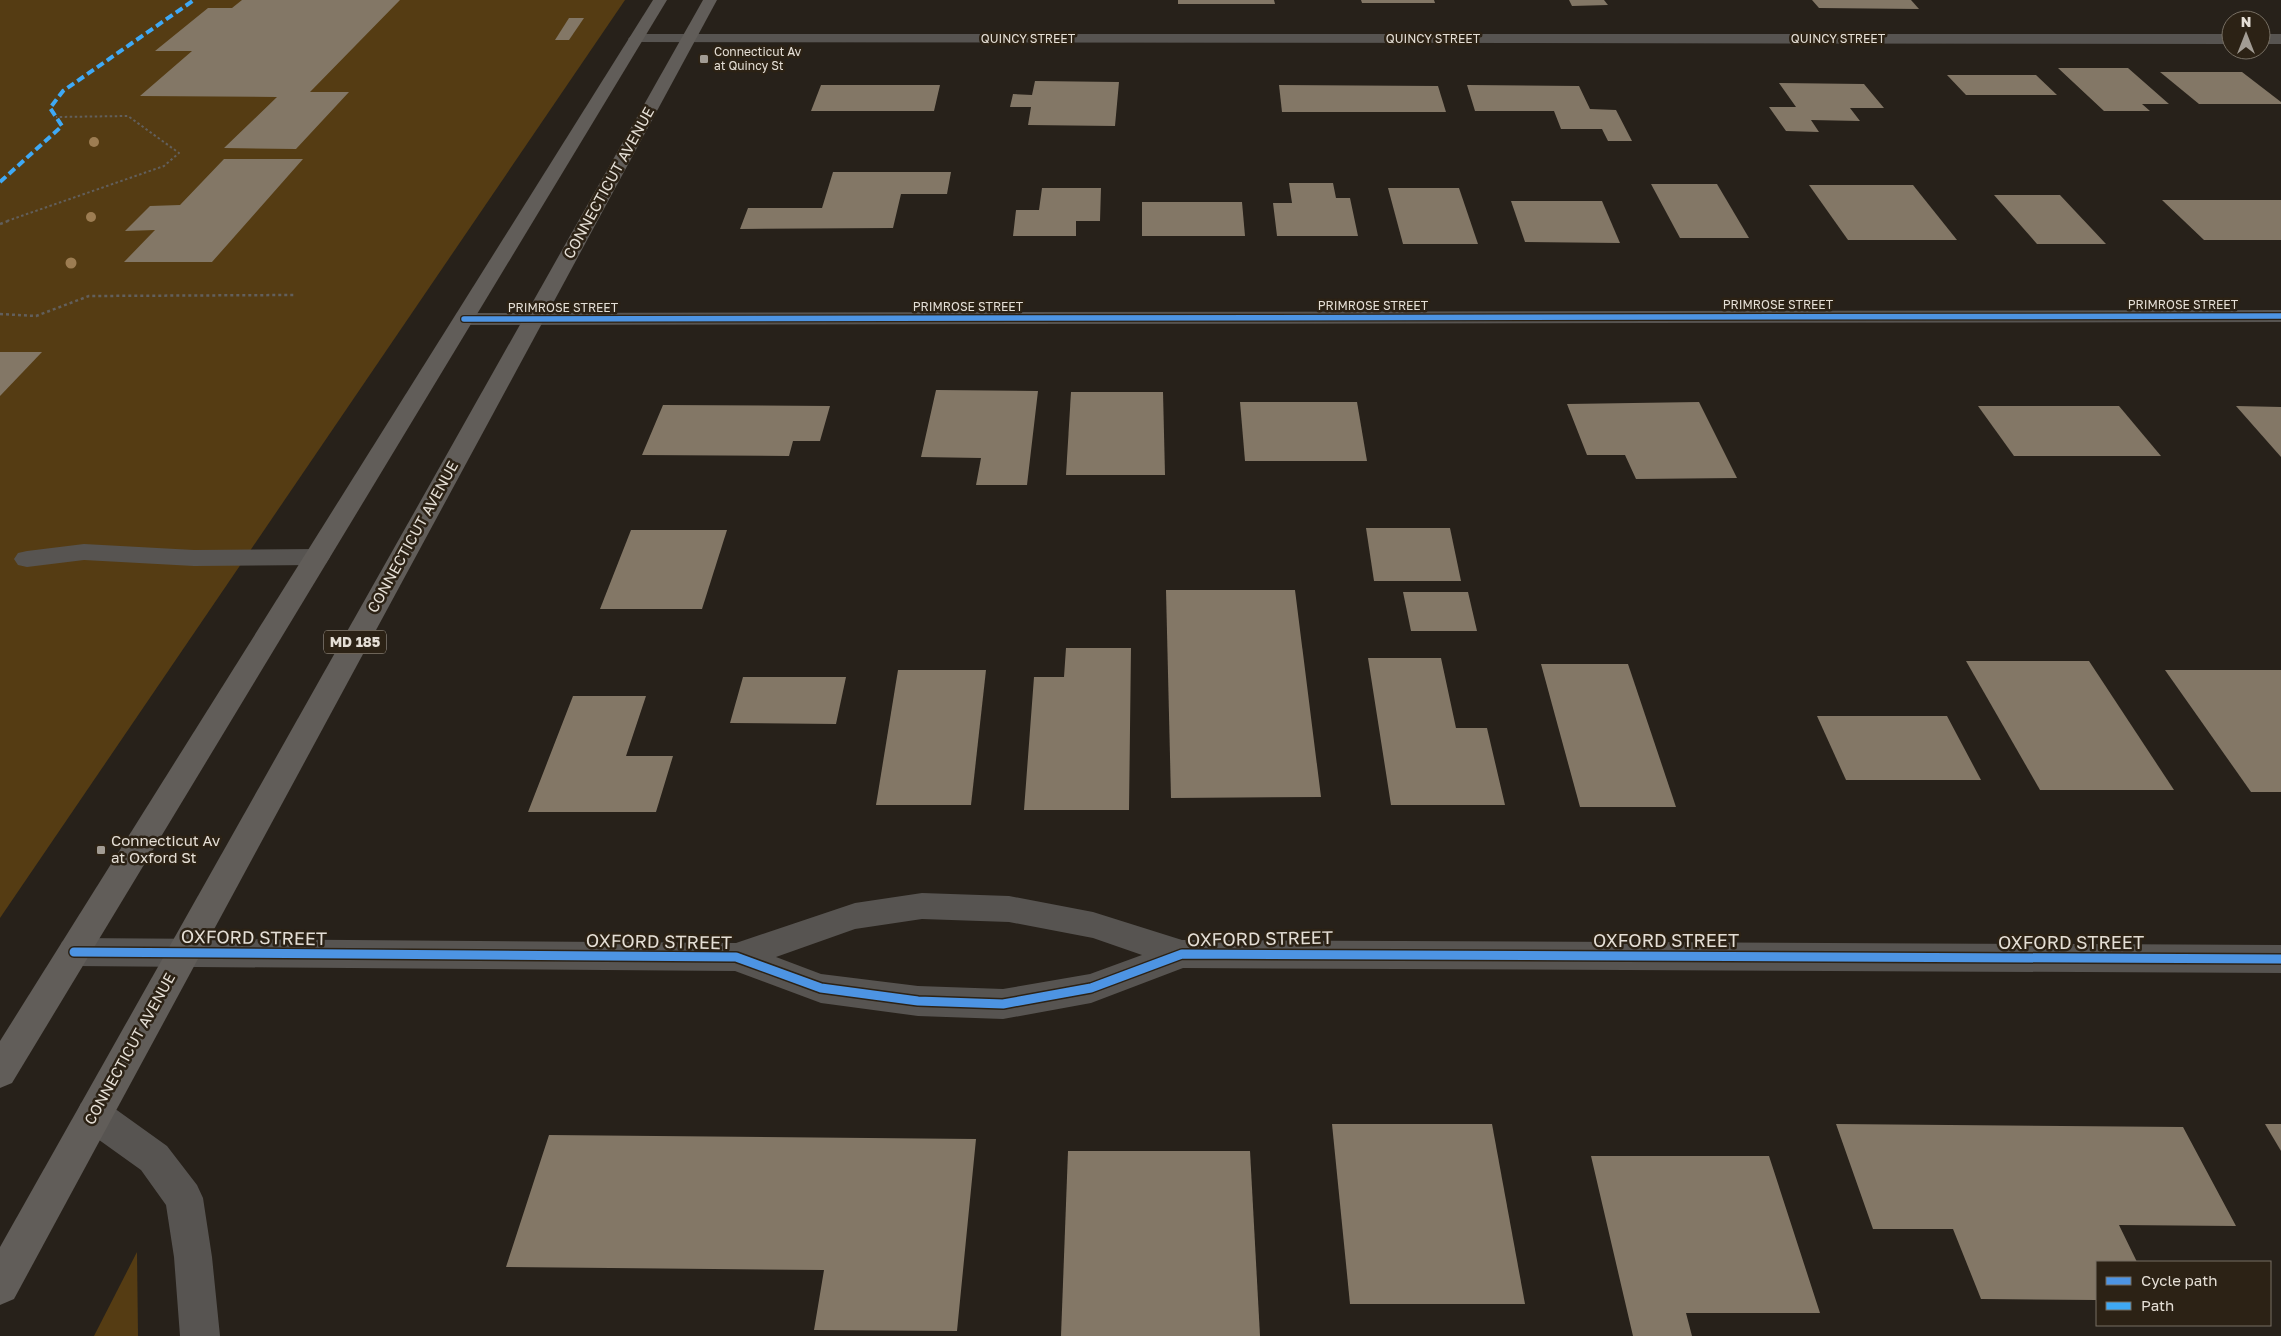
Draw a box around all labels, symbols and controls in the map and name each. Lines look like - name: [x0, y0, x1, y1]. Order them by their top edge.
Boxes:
- north arrow: [2221, 10, 2271, 60]
- text: N: [2241, 13, 2251, 30]
- street label: QUINCY STREET: [981, 31, 1076, 46]
- street label: QUINCY STREET: [1386, 31, 1481, 46]
- street label: QUINCY STREET: [1791, 31, 1886, 46]
- place label: Connecticut Av at Quincy St: [714, 44, 802, 73]
- marker: Connecticut Av at Quincy St: [698, 53, 710, 65]
- street label: CONNECTICUT AVENUE: [559, 104, 657, 262]
- street label: PRIMROSE STREET: [1723, 297, 1834, 312]
- street label: PRIMROSE STREET: [2128, 297, 2239, 312]
- street label: PRIMROSE STREET: [1318, 298, 1429, 313]
- street label: PRIMROSE STREET: [913, 299, 1024, 314]
- street label: PRIMROSE STREET: [508, 300, 619, 315]
- street label: CONNECTICUT AVENUE: [363, 458, 461, 616]
- road number: MD 185: [324, 630, 386, 654]
- place label: Connecticut Av at Oxford St: [111, 831, 221, 866]
- marker: Connecticut Av at Oxford St: [95, 844, 107, 856]
- street label: OXFORD STREET: [181, 925, 327, 949]
- street label: OXFORD STREET: [1187, 926, 1333, 950]
- street label: OXFORD STREET: [586, 929, 732, 953]
- street label: OXFORD STREET: [1593, 929, 1739, 951]
- street label: OXFORD STREET: [1998, 931, 2144, 953]
- street label: CONNECTICUT AVENUE: [80, 970, 178, 1128]
- legend: [2096, 1261, 2271, 1326]
- text: Cycle path: [2141, 1271, 2217, 1289]
- text: Path: [2141, 1296, 2174, 1314]

